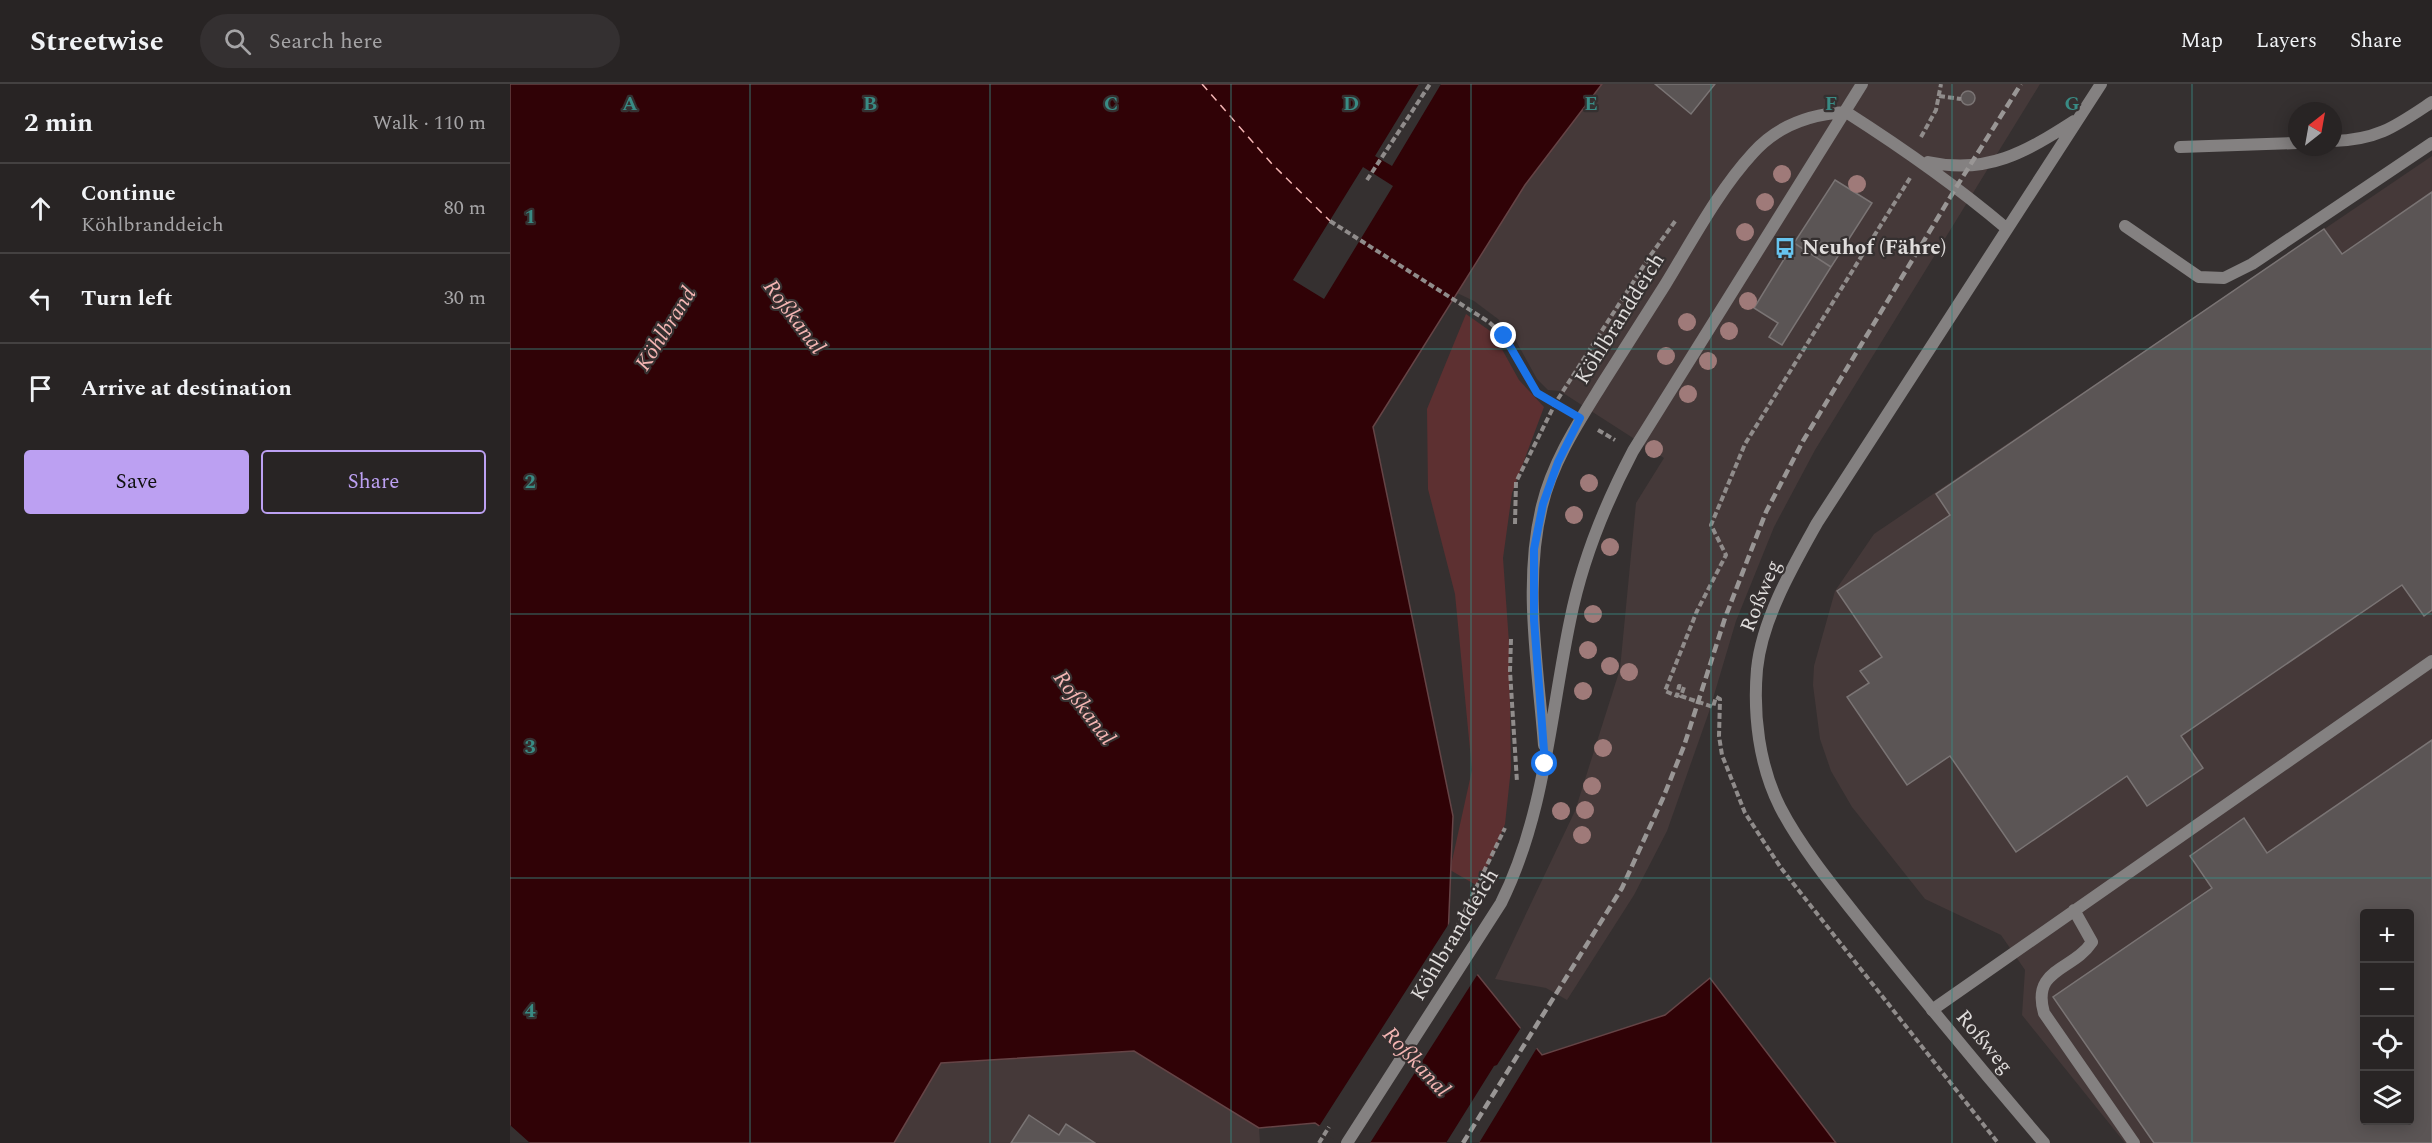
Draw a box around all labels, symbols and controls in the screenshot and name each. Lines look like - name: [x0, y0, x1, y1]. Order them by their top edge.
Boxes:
- search box: [200, 14, 620, 68]
- text: Streetwise: [30, 20, 164, 63]
- icon: search: [221, 25, 254, 58]
- text: Search here: [269, 25, 383, 58]
- text: Map: [2181, 25, 2223, 57]
- text: Layers: [2256, 25, 2317, 57]
- text: Share: [2350, 25, 2402, 57]
- text: A: [622, 89, 638, 119]
- text: B: [863, 89, 877, 119]
- text: C: [1104, 89, 1118, 119]
- text: D: [1343, 89, 1359, 119]
- text: E: [1584, 89, 1598, 119]
- text: F: [1825, 89, 1837, 119]
- text: G: [2064, 89, 2080, 119]
- north arrow: [2288, 102, 2342, 156]
- text: 2 min: [24, 103, 93, 143]
- text: Walk · 110 m: [373, 108, 486, 138]
- text: Continue: [81, 177, 176, 210]
- icon: ahead: [24, 192, 57, 225]
- text: 80 m: [444, 193, 486, 223]
- text: 1: [524, 202, 536, 232]
- text: Köhlbranddeich: [81, 210, 224, 240]
- place label: Neuhof (Fähre): [1802, 232, 1946, 264]
- bus stop icon: Neuhof (Fähre): [1773, 236, 1797, 260]
- street label: Köhlbranddeich: [1567, 247, 1673, 391]
- water label: Roßkanal: [755, 272, 833, 362]
- water label: Köhlbrand: [627, 280, 705, 378]
- icon: left: [24, 282, 57, 315]
- text: Turn left: [81, 282, 173, 315]
- text: 30 m: [444, 283, 486, 313]
- route end: [1490, 322, 1516, 348]
- icon: arrive: [24, 372, 57, 405]
- text: Arrive at destination: [81, 372, 292, 405]
- button: Save: [24, 450, 249, 514]
- button: Share: [261, 450, 486, 514]
- text: 2: [524, 467, 536, 497]
- street label: Roßweg: [1732, 555, 1790, 637]
- water label: Roßkanal: [1045, 663, 1123, 753]
- text: 3: [524, 732, 536, 762]
- route start: [1531, 750, 1557, 776]
- street label: Köhlbranddeich: [1403, 863, 1507, 1007]
- map controls: [2360, 909, 2414, 1125]
- button: +: [2360, 909, 2414, 963]
- button: −: [2360, 963, 2414, 1017]
- text: 4: [524, 996, 536, 1026]
- street label: Roßweg: [1948, 1003, 2020, 1081]
- button: locate: [2360, 1017, 2414, 1071]
- water label: Roßkanal: [1374, 1019, 1458, 1105]
- button: layers: [2360, 1071, 2414, 1125]

